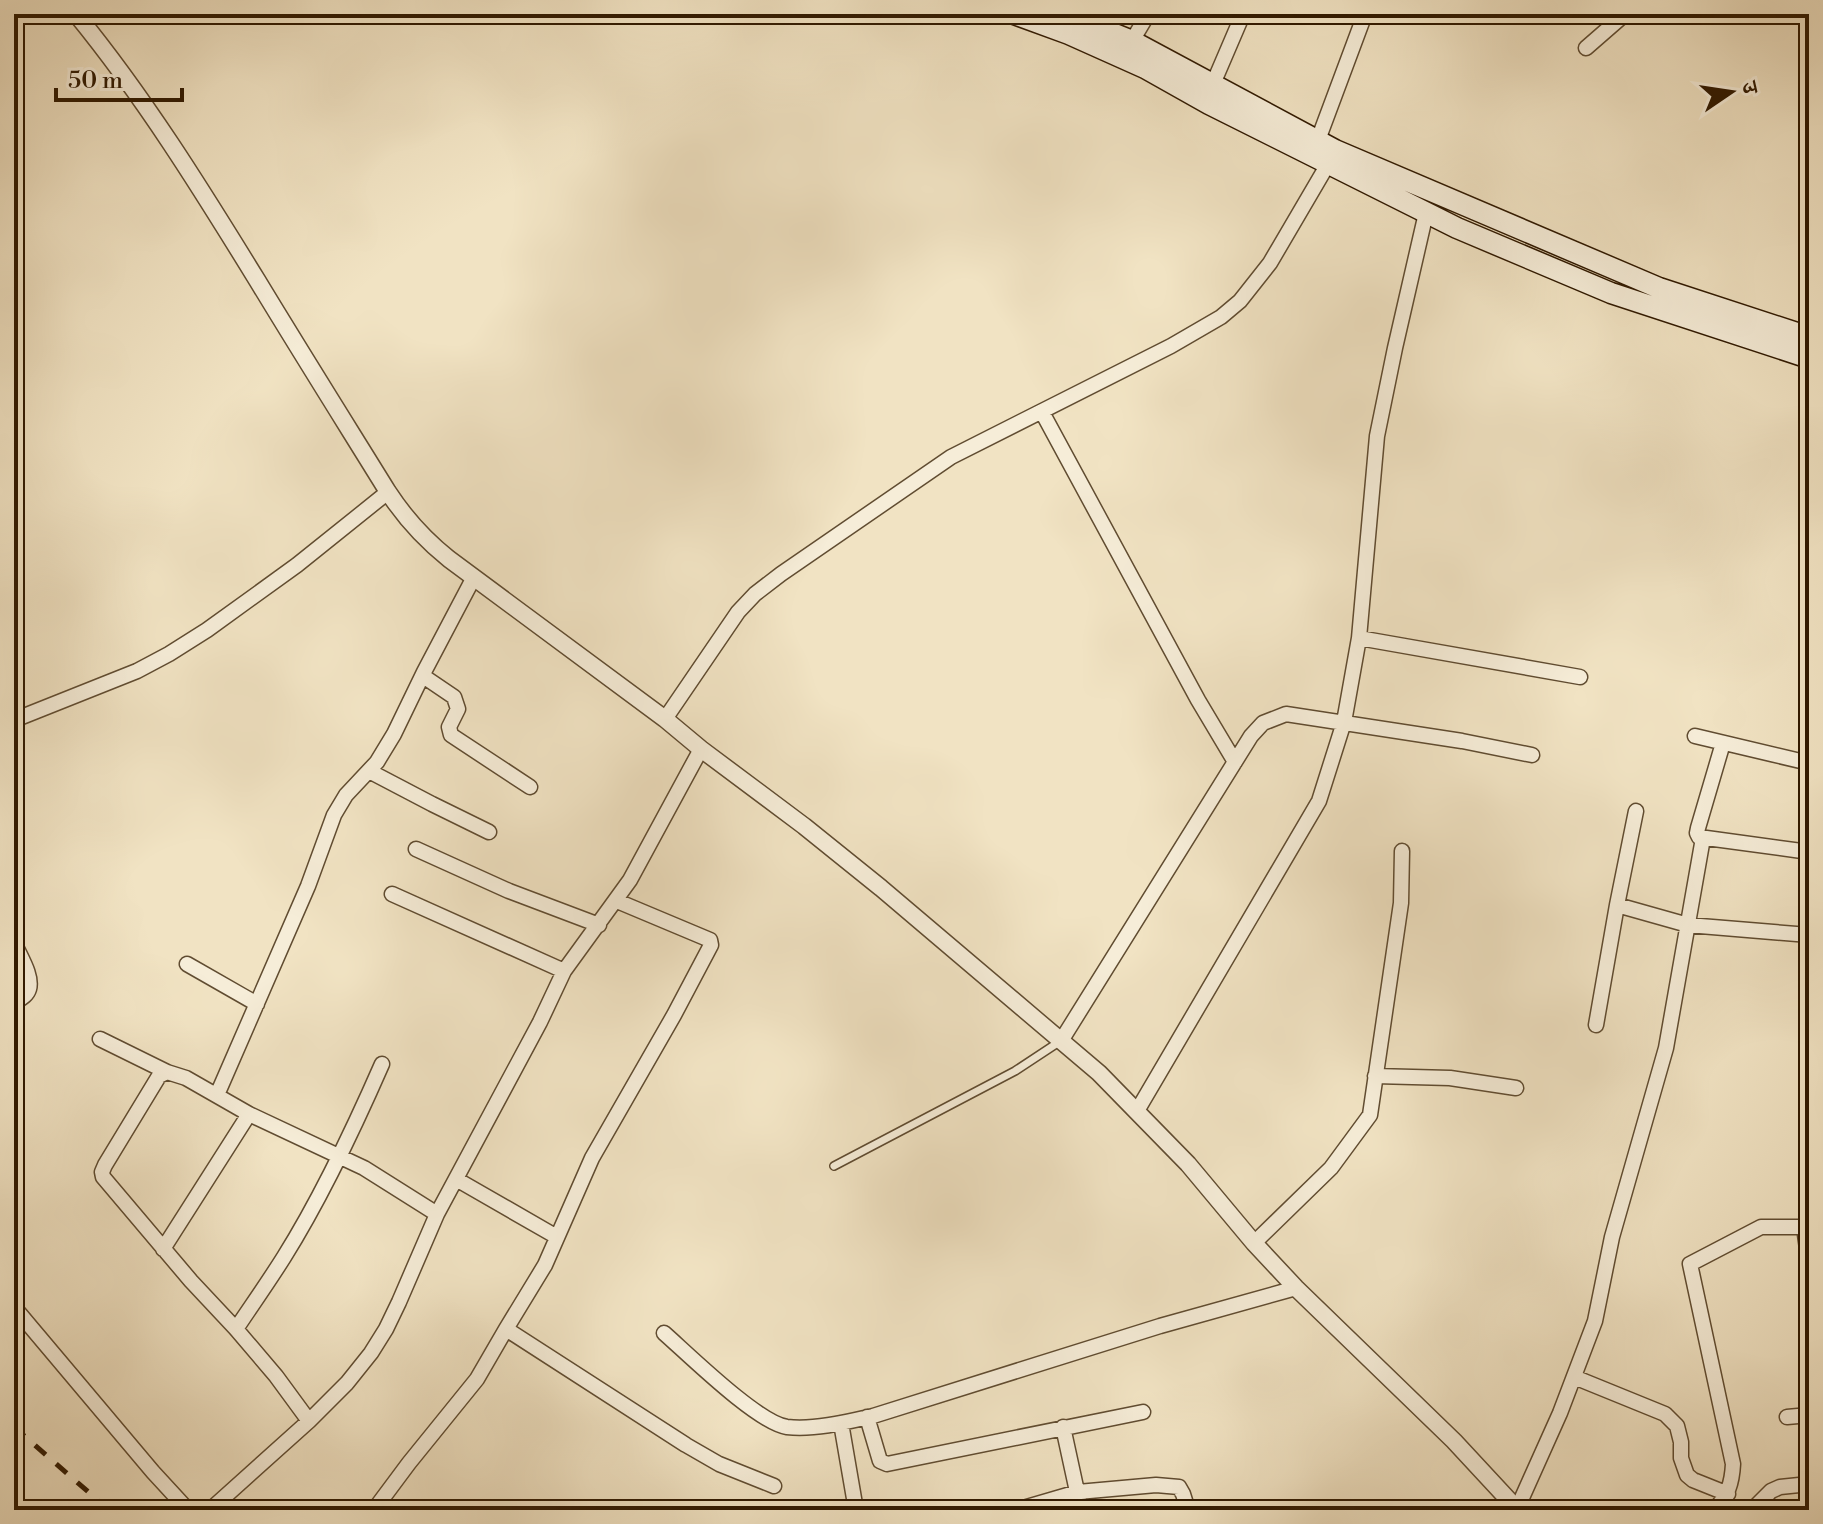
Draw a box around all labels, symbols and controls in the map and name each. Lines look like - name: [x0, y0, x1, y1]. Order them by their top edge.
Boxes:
- scale bar: [56, 52, 182, 102]
- north arrow: [1691, 52, 1771, 132]
- text: 50 m: [68, 66, 123, 96]
- text: उ: [1734, 77, 1764, 98]

